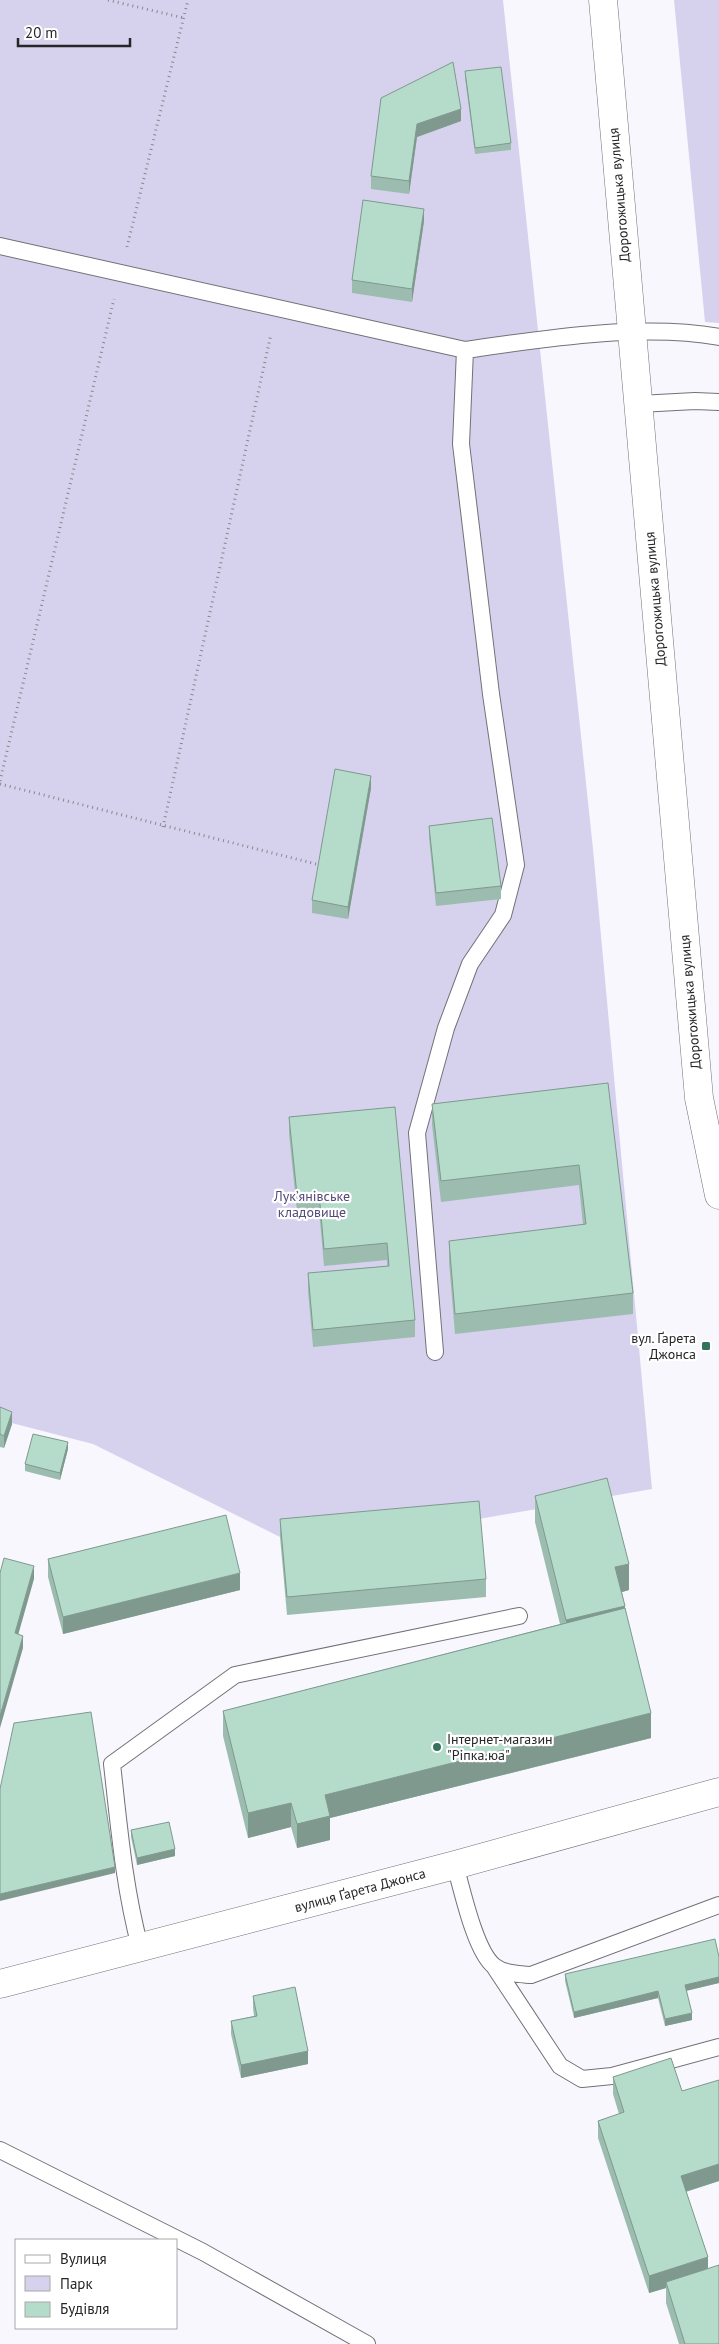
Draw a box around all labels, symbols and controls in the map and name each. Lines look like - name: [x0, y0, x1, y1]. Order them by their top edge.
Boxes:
- scale bar: [18, 15, 130, 47]
- text: 20 m: [25, 23, 58, 42]
- street label: Дорогожицька вулиця: [604, 127, 634, 263]
- street label: Дорогожицька вулиця: [640, 531, 670, 667]
- street label: Дорогожицька вулиця: [675, 934, 705, 1070]
- park label: Лукʼянівське кладовище: [273, 1187, 350, 1221]
- place label: вул. Ґарета Джонса: [631, 1329, 696, 1363]
- marker: вул. Ґарета Джонса: [700, 1340, 712, 1352]
- place label: Інтернет-магазин "Ріпка.юа": [447, 1730, 553, 1764]
- marker: Інтернет-магазин "Ріпка.юа": [431, 1741, 443, 1753]
- street label: вулиця Ґарета Джонса: [292, 1864, 428, 1916]
- legend: [15, 2239, 178, 2329]
- text: Вулиця: [60, 2249, 107, 2268]
- text: Парк: [60, 2274, 93, 2293]
- text: Будівля: [60, 2299, 109, 2318]

